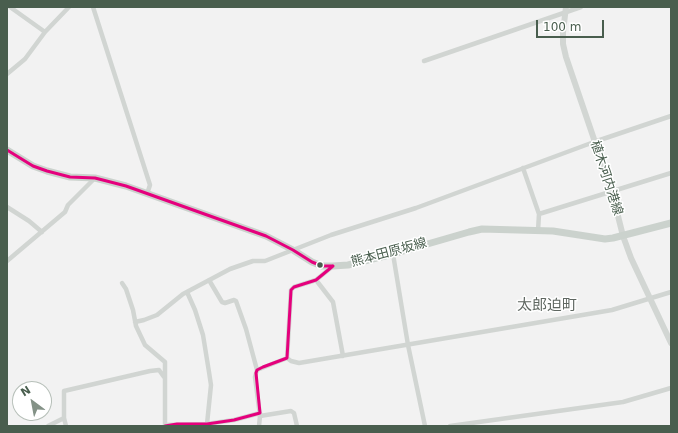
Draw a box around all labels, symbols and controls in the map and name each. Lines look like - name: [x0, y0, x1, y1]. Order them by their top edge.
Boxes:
- scale bar: [538, 12, 606, 38]
- text: 100 m: [543, 20, 581, 34]
- street label: 植木河内港線: [587, 138, 625, 218]
- street label: 熊本田原坂線: [349, 235, 429, 271]
- unlabelled marker: [315, 260, 325, 270]
- district label: 太郎迫町: [517, 297, 577, 315]
- north arrow: [12, 381, 52, 421]
- text: N: [19, 383, 33, 399]

